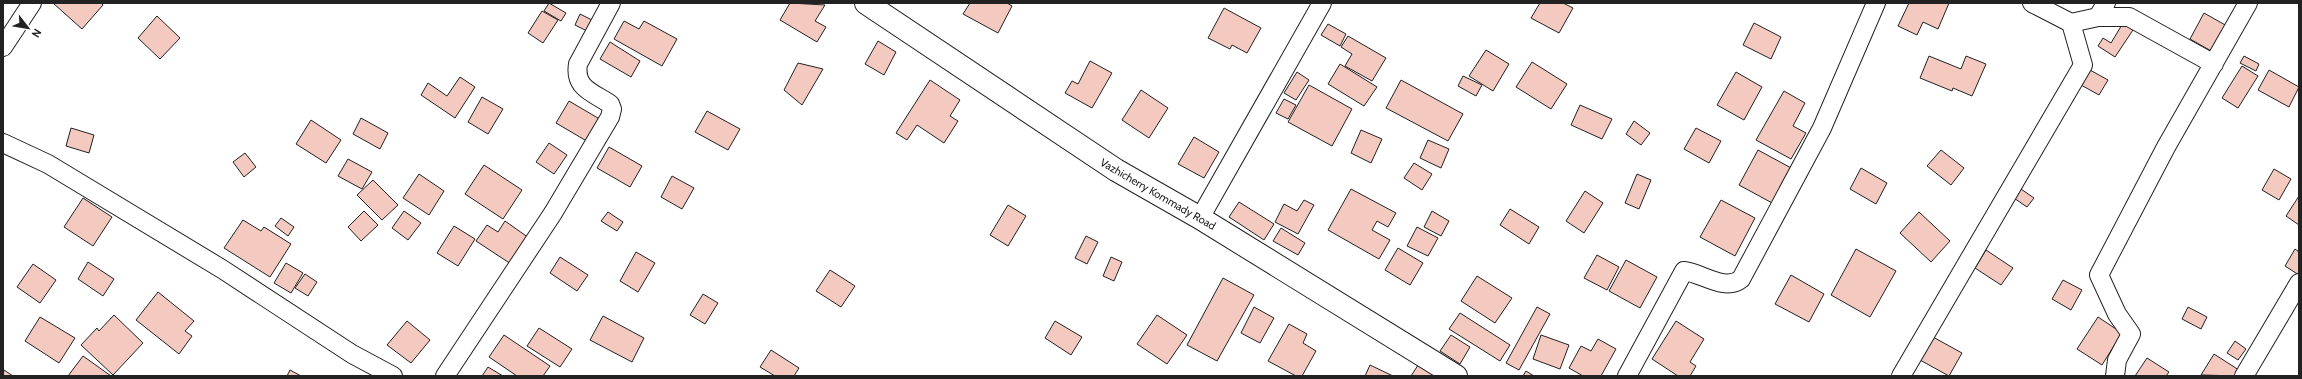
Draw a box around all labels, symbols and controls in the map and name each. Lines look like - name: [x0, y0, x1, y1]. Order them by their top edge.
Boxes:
- north arrow: [8, 8, 48, 48]
- text: N: [29, 26, 45, 40]
- street label: Vazhicherry Kommady Road: [1098, 155, 1218, 233]

